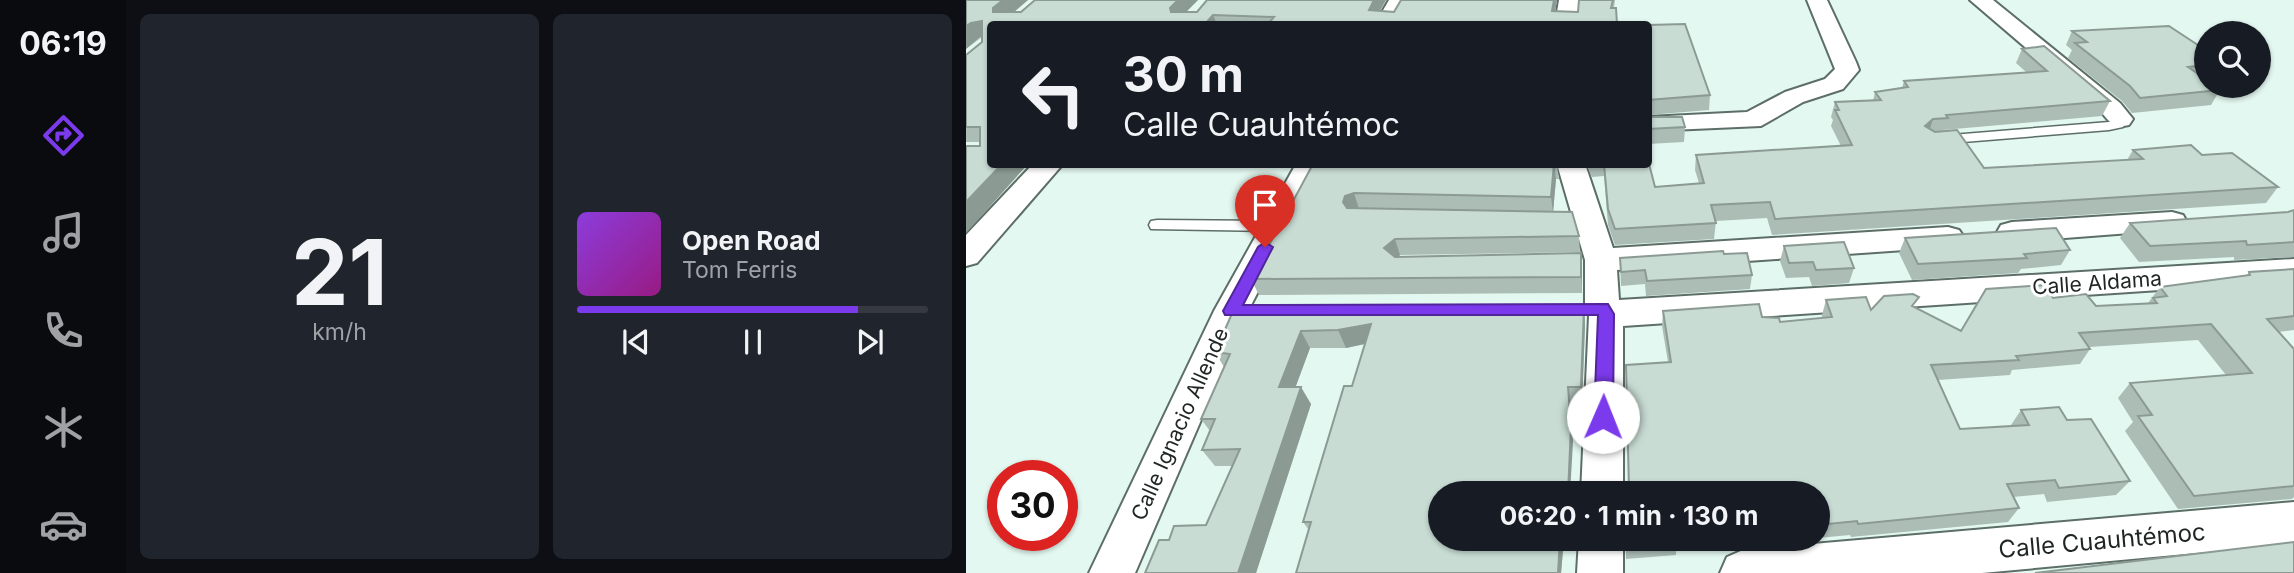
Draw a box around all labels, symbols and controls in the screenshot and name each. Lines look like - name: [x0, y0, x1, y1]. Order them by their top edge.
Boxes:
- map controls: [2194, 21, 2271, 98]
- button: search: [2194, 21, 2271, 98]
- text: 06:19: [19, 24, 107, 63]
- text: 30 m: [1123, 45, 1244, 104]
- icon: left: [1008, 49, 1099, 140]
- text: Calle Cuauhtémoc: [1123, 105, 1400, 144]
- icon: directions: [39, 111, 88, 160]
- pin: [1235, 175, 1295, 247]
- icon: arrive: [1246, 186, 1284, 224]
- icon: music: [39, 208, 88, 257]
- text: 21: [291, 217, 388, 327]
- text: Open Road: [682, 225, 821, 256]
- text: Tom Ferris: [682, 256, 797, 284]
- street label: Calle Aldama: [2031, 266, 2163, 300]
- icon: phone: [39, 306, 88, 355]
- text: km/h: [312, 318, 367, 346]
- icon: previous: [617, 323, 655, 361]
- icon: pause: [734, 323, 772, 361]
- icon: next: [851, 323, 889, 361]
- street label: Calle Ignacio Allende: [1126, 324, 1233, 524]
- position arrow: [1566, 380, 1640, 454]
- icon: climate: [39, 403, 88, 452]
- speed limit sign: 30: [987, 460, 1078, 551]
- icon: car: [39, 500, 88, 549]
- text: 06:20 · 1 min · 130 m: [1500, 500, 1758, 531]
- street label: Calle Cuauhtémoc: [1997, 517, 2207, 564]

